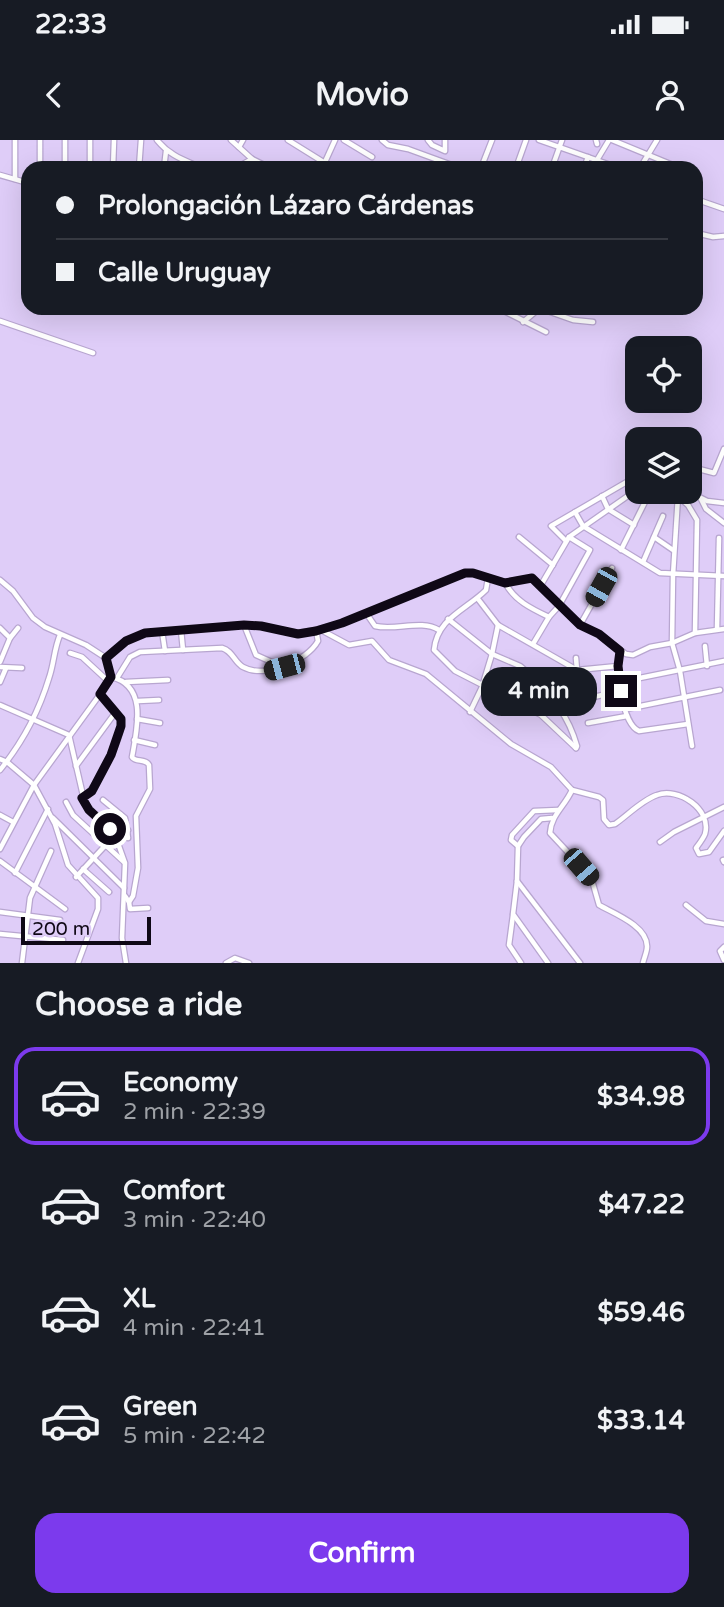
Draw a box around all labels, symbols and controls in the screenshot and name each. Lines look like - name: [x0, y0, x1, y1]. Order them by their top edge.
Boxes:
- text: 22:33: [35, 9, 107, 40]
- icon: back: [35, 76, 73, 114]
- text: Movio: [315, 76, 409, 114]
- icon: person: [651, 76, 689, 114]
- text: Prolongación Lázaro Cárdenas: [98, 190, 474, 221]
- text: Calle Uruguay: [98, 257, 271, 288]
- map controls: [625, 336, 702, 504]
- button: locate: [625, 336, 702, 413]
- button: layers: [625, 427, 702, 504]
- car: [582, 564, 621, 610]
- car: [261, 651, 308, 683]
- callout: 4 min: [481, 666, 596, 716]
- route end: [605, 675, 637, 707]
- text: 4 min: [508, 677, 570, 705]
- route start: [94, 813, 126, 845]
- car: [560, 844, 603, 890]
- scale bar: [21, 914, 150, 946]
- text: 200 m: [32, 918, 90, 940]
- text: Choose a ride: [35, 986, 242, 1024]
- icon: car: [39, 1065, 102, 1128]
- text: Economy: [123, 1067, 238, 1098]
- text: $34.98: [597, 1081, 685, 1112]
- text: 2 min · 22:39: [123, 1098, 266, 1126]
- icon: car: [39, 1173, 102, 1236]
- text: Comfort: [123, 1175, 225, 1206]
- text: $47.22: [598, 1189, 685, 1220]
- text: 3 min · 22:40: [123, 1206, 266, 1234]
- icon: car: [39, 1281, 102, 1344]
- text: XL: [123, 1283, 155, 1314]
- text: $59.46: [597, 1297, 685, 1328]
- text: 4 min · 22:41: [123, 1314, 266, 1342]
- icon: car: [39, 1389, 102, 1452]
- text: Green: [123, 1391, 198, 1422]
- text: $33.14: [597, 1405, 685, 1436]
- text: 5 min · 22:42: [123, 1422, 266, 1450]
- button: Confirm: [35, 1513, 689, 1593]

